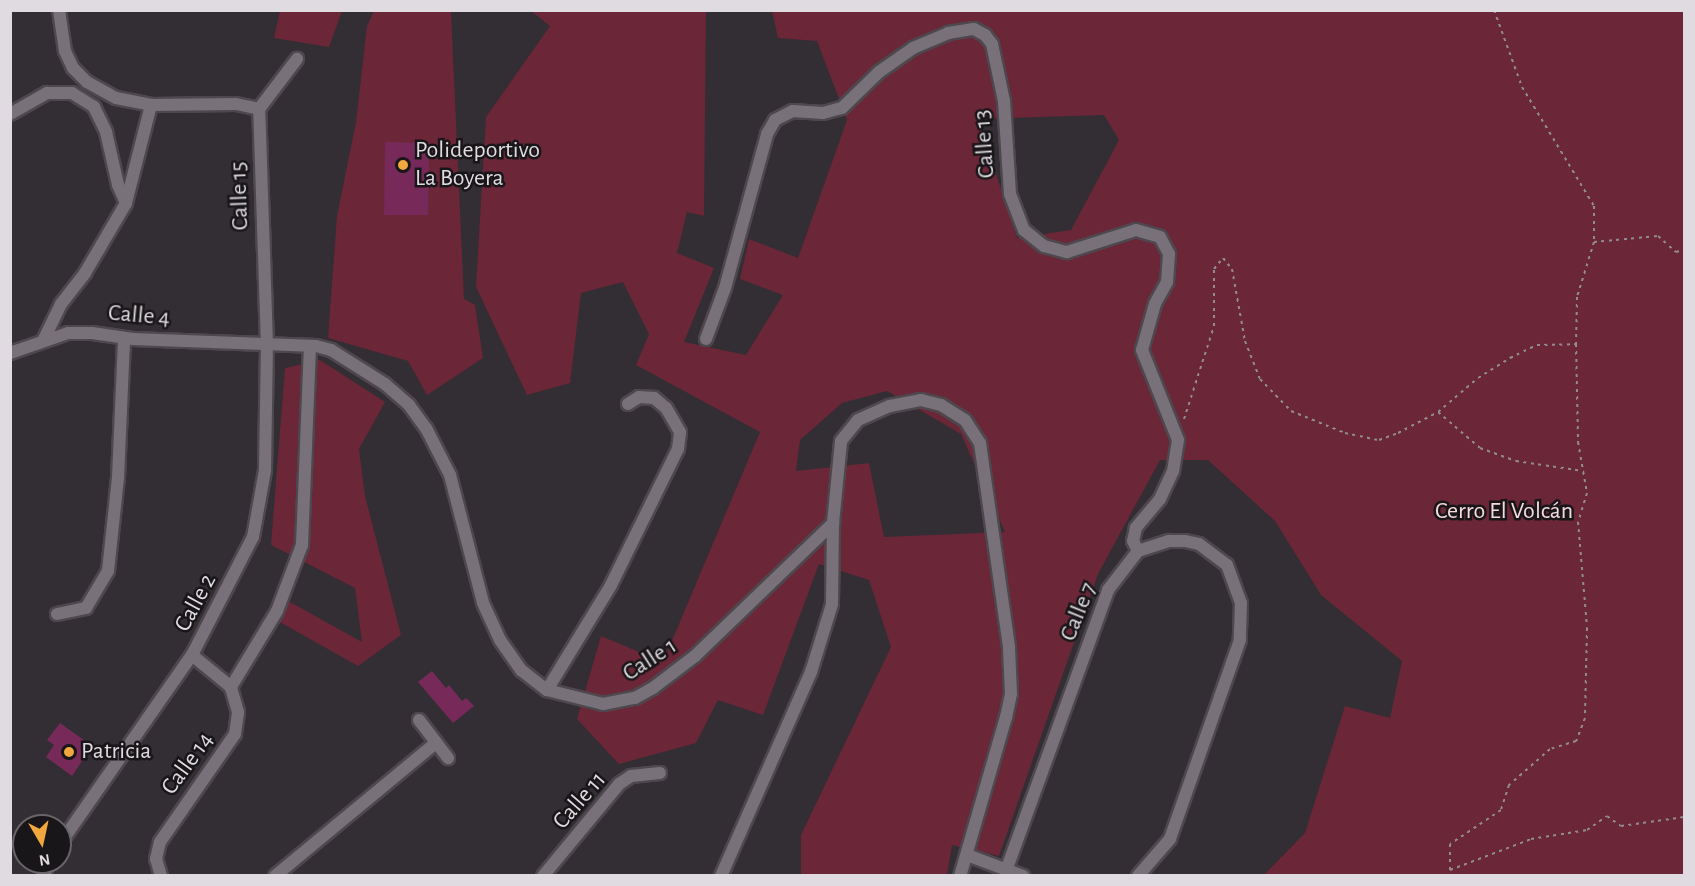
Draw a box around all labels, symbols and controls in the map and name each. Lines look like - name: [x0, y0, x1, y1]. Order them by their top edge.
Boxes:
- street label: Calle 13: [968, 109, 1002, 179]
- place label: Polideportivo La Boyera: [415, 137, 540, 193]
- marker: Polideportivo La Boyera: [396, 158, 410, 172]
- street label: Calle 15: [224, 161, 256, 231]
- street label: Calle 4: [107, 299, 171, 333]
- park label: Cerro El Volcán: [1435, 498, 1573, 526]
- street label: Calle 2: [169, 569, 223, 637]
- street label: Calle 7: [1054, 579, 1104, 645]
- street label: Calle 1: [618, 632, 682, 688]
- street label: Calle 14: [156, 727, 220, 801]
- place label: Patricia: [81, 738, 151, 766]
- marker: Patricia: [62, 745, 76, 759]
- street label: Calle 11: [547, 766, 613, 836]
- north arrow: [12, 814, 72, 874]
- text: N: [38, 851, 51, 869]

